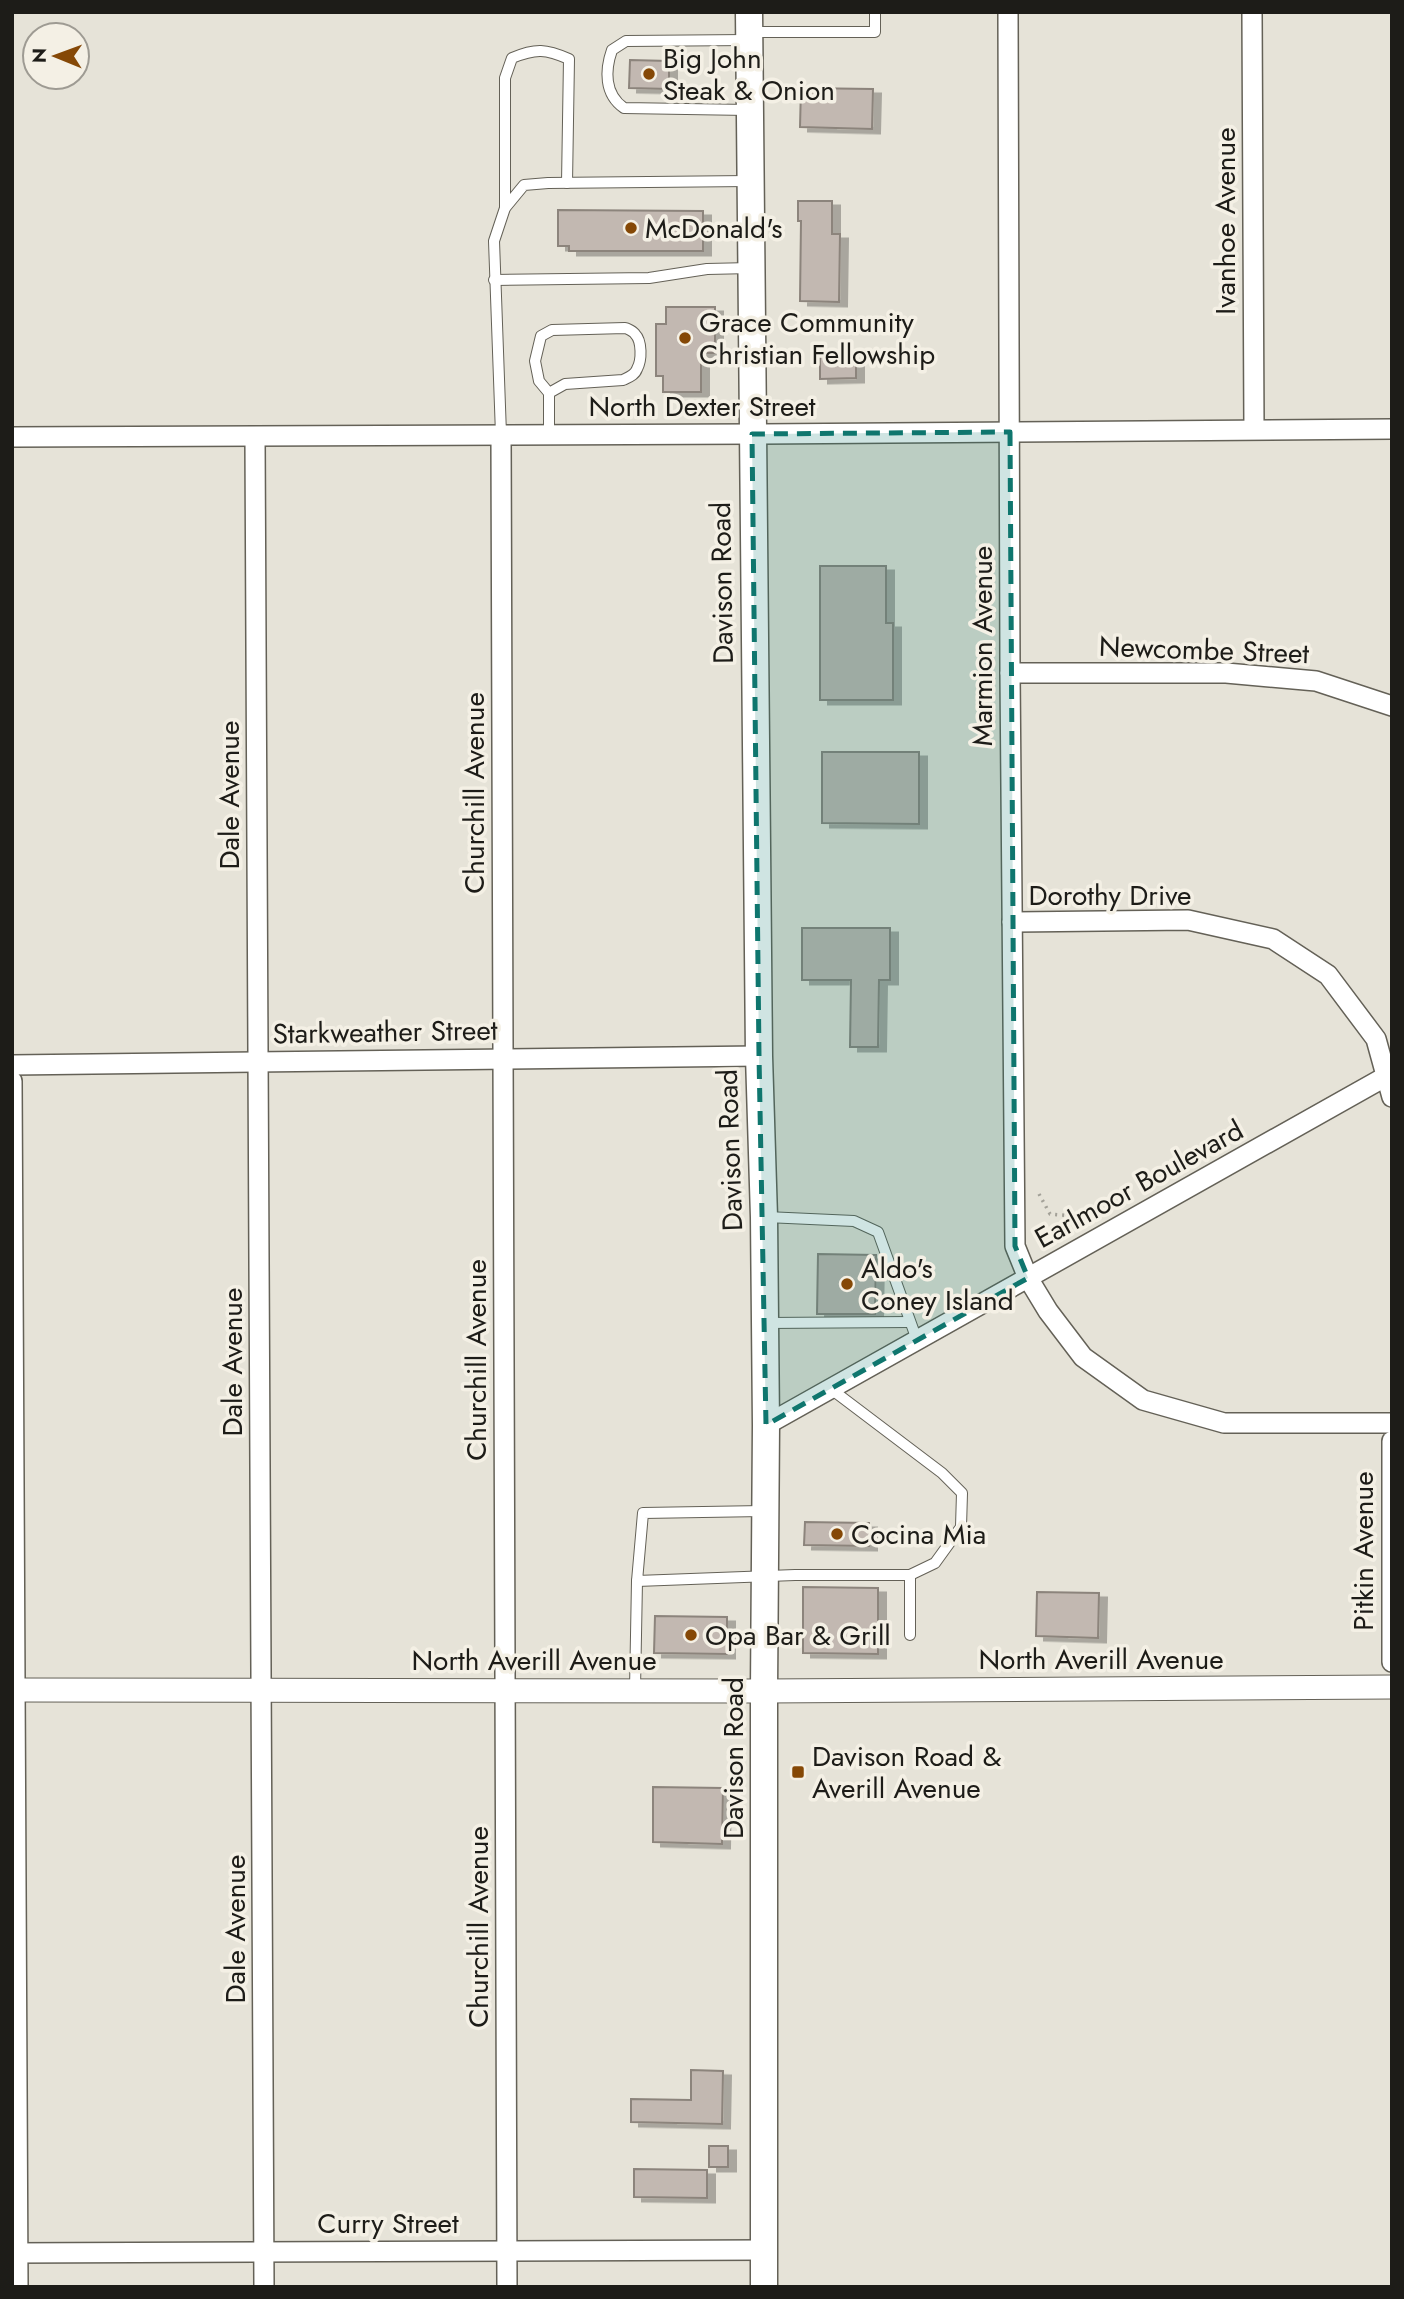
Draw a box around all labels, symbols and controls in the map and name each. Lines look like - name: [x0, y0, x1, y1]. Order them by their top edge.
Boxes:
- north arrow: [21, 21, 91, 91]
- place label: Big John Steak & Onion: [663, 38, 835, 111]
- text: N: [26, 48, 53, 63]
- marker: Big John Steak & Onion: [641, 66, 657, 82]
- street label: Ivanhoe Avenue: [1205, 127, 1246, 315]
- place label: McDonald's: [645, 208, 782, 249]
- marker: McDonald's: [623, 220, 639, 236]
- place label: Grace Community Christian Fellowship: [699, 302, 935, 375]
- marker: Grace Community Christian Fellowship: [677, 330, 693, 346]
- street label: North Dexter Street: [588, 386, 816, 427]
- street label: Davison Road: [700, 502, 744, 664]
- street label: Marmion Avenue: [962, 546, 1003, 746]
- street label: Newcombe Street: [1098, 626, 1310, 674]
- street label: Churchill Avenue: [454, 692, 495, 894]
- street label: Dale Avenue: [209, 721, 250, 870]
- street label: Dorothy Drive: [1028, 875, 1192, 916]
- street label: Starkweather Street: [272, 1010, 498, 1054]
- street label: Davison Road: [707, 1068, 753, 1232]
- street label: Earlmoor Boulevard: [1027, 1110, 1251, 1258]
- place label: Aldo's Coney Island: [861, 1248, 1014, 1321]
- street label: Churchill Avenue: [456, 1259, 497, 1461]
- marker: Aldo's Coney Island: [839, 1276, 855, 1292]
- street label: Dale Avenue: [212, 1288, 253, 1437]
- street label: Pitkin Avenue: [1343, 1471, 1384, 1631]
- place label: Cocina Mia: [851, 1514, 986, 1555]
- marker: Cocina Mia: [829, 1526, 845, 1542]
- place label: Opa Bar & Grill: [705, 1615, 891, 1656]
- marker: Opa Bar & Grill: [683, 1627, 699, 1643]
- street label: North Averill Avenue: [978, 1639, 1224, 1680]
- street label: North Averill Avenue: [411, 1640, 657, 1681]
- street label: Davison Road: [713, 1677, 754, 1839]
- place label: Davison Road & Averill Avenue: [812, 1736, 1001, 1809]
- marker: Davison Road & Averill Avenue: [790, 1764, 806, 1780]
- street label: Churchill Avenue: [458, 1826, 499, 2028]
- street label: Dale Avenue: [215, 1855, 256, 2004]
- street label: Curry Street: [317, 2203, 459, 2244]

